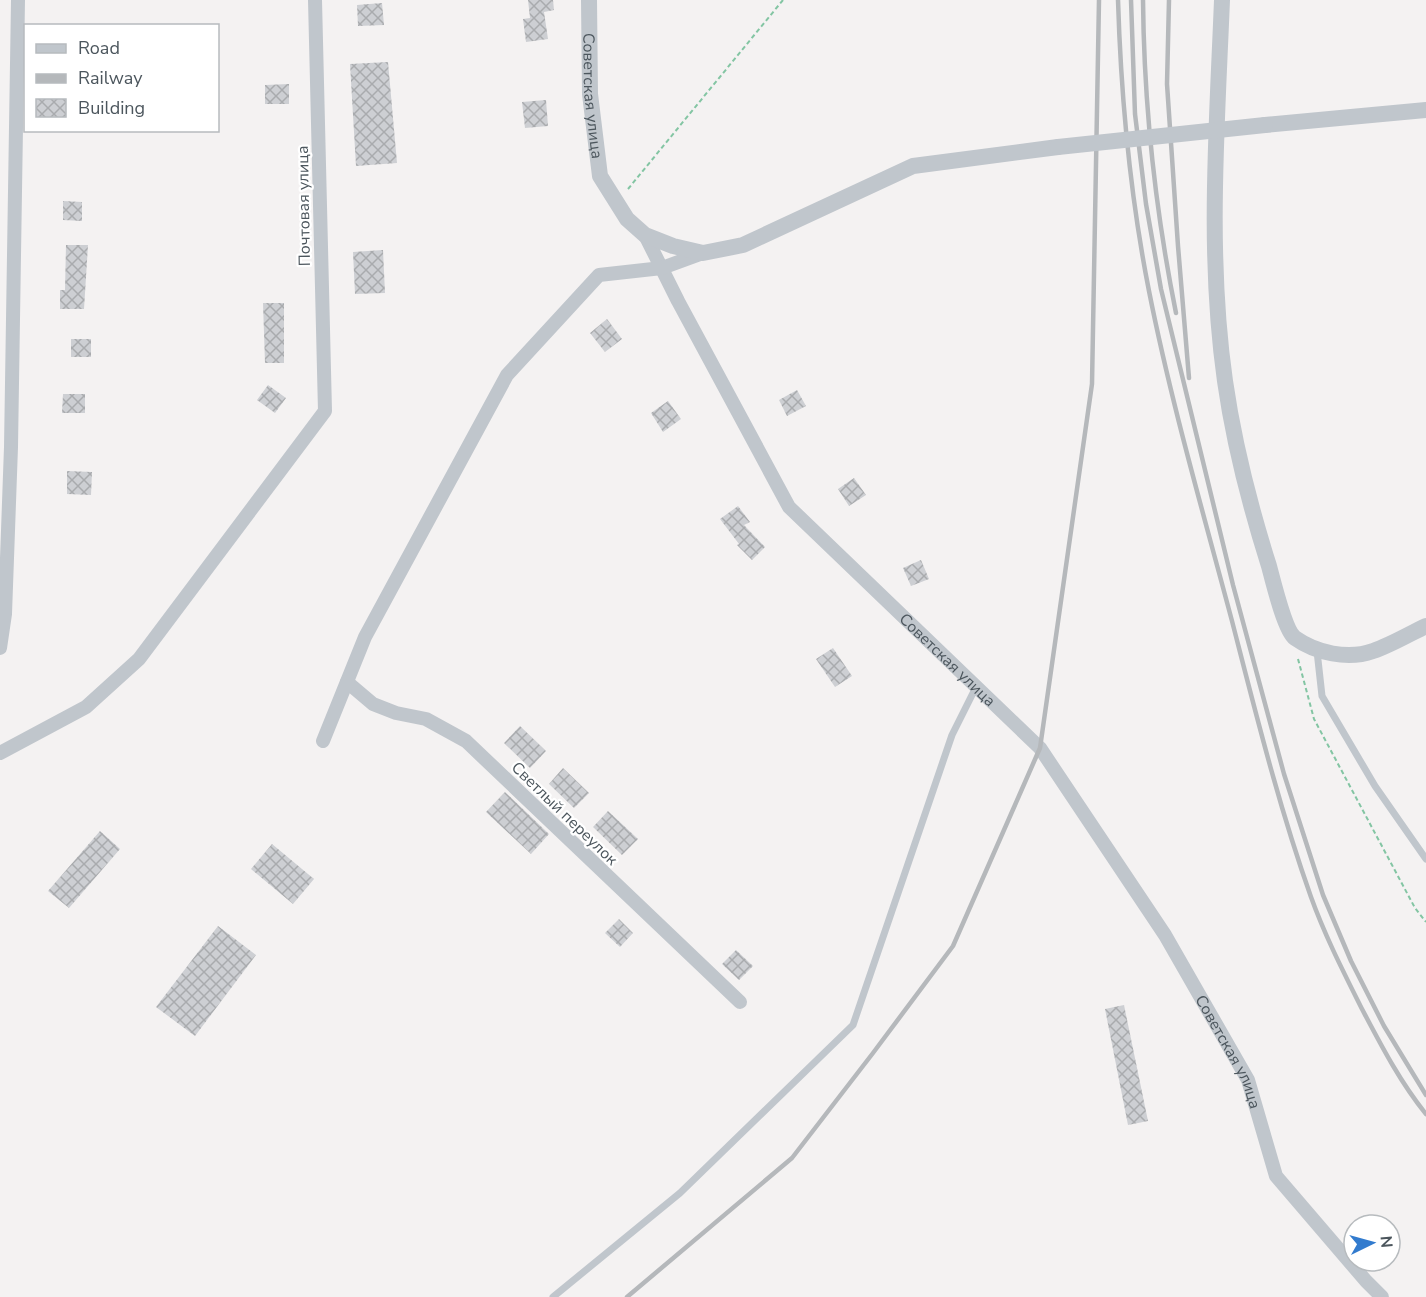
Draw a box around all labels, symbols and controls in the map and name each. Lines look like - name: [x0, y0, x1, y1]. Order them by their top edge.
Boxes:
- legend: [24, 24, 219, 132]
- street label: Советская улица: [577, 33, 608, 160]
- text: Road: [78, 36, 120, 60]
- text: Railway: [78, 66, 143, 90]
- text: Building: [78, 96, 145, 120]
- street label: Почтовая улица: [292, 145, 316, 267]
- street label: Советская улица: [894, 609, 1000, 712]
- street label: Светлый переулок: [506, 757, 623, 871]
- street label: Советская улица: [1189, 991, 1266, 1112]
- north arrow: [1342, 1213, 1402, 1273]
- text: N: [1374, 1235, 1397, 1249]

